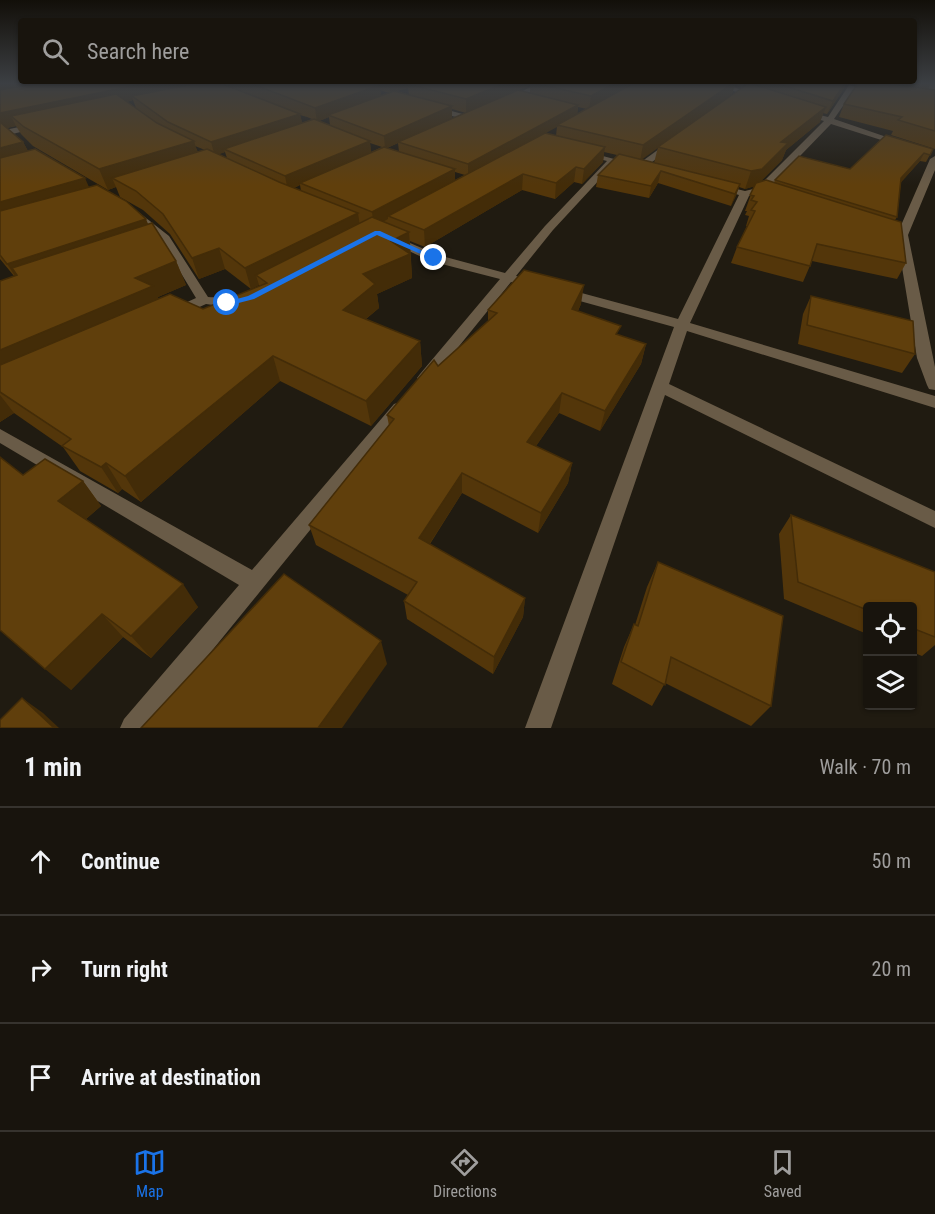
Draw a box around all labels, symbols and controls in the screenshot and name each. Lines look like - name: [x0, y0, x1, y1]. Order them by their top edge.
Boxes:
- search box: [18, 18, 917, 84]
- icon: search: [39, 35, 72, 68]
- text: Search here: [87, 39, 189, 64]
- route end: [420, 244, 446, 270]
- route start: [213, 289, 239, 315]
- map controls: [863, 602, 917, 710]
- button: locate: [863, 602, 917, 656]
- button: layers: [863, 656, 917, 710]
- text: 1 min: [24, 752, 82, 782]
- text: Walk · 70 m: [819, 755, 911, 779]
- icon: ahead: [24, 845, 57, 878]
- text: Continue: [81, 849, 160, 874]
- text: 50 m: [872, 849, 911, 873]
- icon: right: [24, 953, 57, 986]
- text: Turn right: [81, 957, 168, 982]
- text: 20 m: [872, 957, 911, 981]
- icon: arrive: [24, 1061, 57, 1094]
- text: Arrive at destination: [81, 1065, 261, 1090]
- tab: Map: [133, 1146, 166, 1201]
- tab: Directions: [433, 1146, 497, 1201]
- tab: Saved: [764, 1146, 802, 1201]

